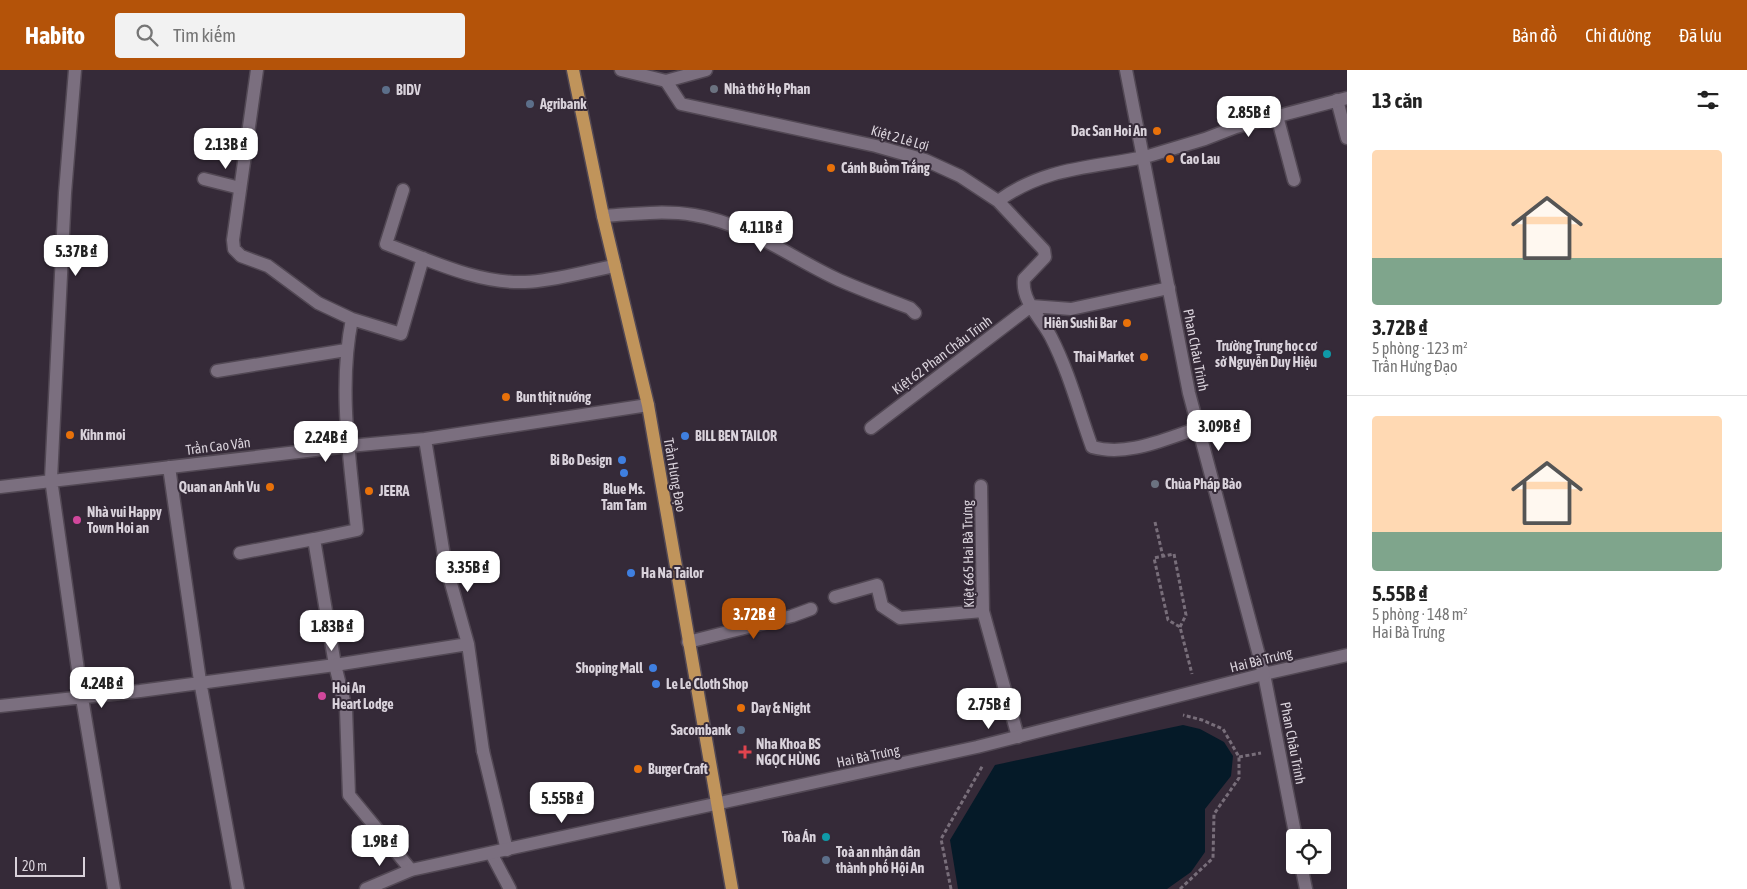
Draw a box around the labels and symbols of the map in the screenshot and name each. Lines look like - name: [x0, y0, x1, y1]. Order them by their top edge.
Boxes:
- place label: Nhà thờ Họ Phan: [724, 81, 811, 97]
- place label: BIDV: [396, 82, 421, 98]
- marker: Nhà thờ Họ Phan: [708, 83, 720, 95]
- marker: BIDV: [380, 84, 392, 96]
- place label: Agribank: [539, 96, 587, 112]
- pin: 2.85B ₫: [1203, 96, 1295, 138]
- marker: Agribank: [524, 98, 536, 110]
- street label: Kiệt 2 Lê Lợi: [869, 122, 931, 154]
- place label: Dac San Hoi An: [1071, 123, 1147, 139]
- marker: Dac San Hoi An: [1151, 125, 1163, 137]
- pin: 2.13B ₫: [180, 128, 272, 170]
- place label: Cao Lau: [1180, 151, 1220, 167]
- marker: Cao Lau: [1164, 153, 1176, 165]
- place label: Cánh Buồm Trắng: [841, 159, 931, 176]
- marker: Cánh Buồm Trắng: [825, 162, 837, 174]
- pin: 4.11B ₫: [715, 210, 807, 253]
- pin: 5.37B ₫: [30, 234, 122, 277]
- street label: Phan Châu Trinh: [1180, 308, 1212, 392]
- street label: Kiệt 62 Phan Châu Trinh: [889, 312, 995, 398]
- place label: Hiên Sushi Bar: [1044, 315, 1118, 331]
- marker: Hiên Sushi Bar: [1121, 317, 1133, 329]
- place label: Trường Trung học cơ sở Nguyễn Duy Hiệu: [1215, 338, 1317, 370]
- marker: Trường Trung học cơ sở Nguyễn Duy Hiệu: [1321, 348, 1333, 360]
- place label: Thai Market: [1073, 349, 1134, 365]
- marker: Thai Market: [1138, 351, 1150, 363]
- place label: Bun thịt nướng: [516, 389, 592, 405]
- marker: Bun thịt nướng: [500, 391, 512, 403]
- pin: 3.09B ₫: [1173, 410, 1265, 452]
- pin: 2.24B ₫: [280, 420, 372, 463]
- place label: Kihn moi: [80, 427, 125, 443]
- place label: BILL BEN TAILOR: [695, 428, 777, 444]
- marker: Kihn moi: [64, 429, 76, 441]
- marker: BILL BEN TAILOR: [679, 430, 691, 442]
- street label: Trần Cao Vân: [184, 433, 251, 458]
- street label: Trần Hưng Đạo: [661, 437, 690, 513]
- place label: Bi Bo Design: [550, 452, 612, 468]
- marker: Bi Bo Design: [616, 454, 628, 466]
- marker: Blue Ms. Tam Tam: [618, 467, 630, 479]
- place label: Chùa Pháp Bảo: [1165, 476, 1242, 492]
- marker: Chùa Pháp Bảo: [1149, 478, 1161, 490]
- place label: Quan an Anh Vu: [179, 479, 260, 495]
- marker: Quan an Anh Vu: [264, 481, 276, 493]
- place label: Blue Ms. Tam Tam: [601, 481, 647, 513]
- place label: JEERA: [378, 483, 409, 499]
- marker: JEERA: [363, 485, 375, 497]
- street label: Kiệt 665 Hai Bà Trưng: [959, 500, 977, 608]
- place label: Nhà vui Happy Town Hoi an: [87, 504, 162, 536]
- marker: Nhà vui Happy Town Hoi an: [71, 514, 83, 526]
- pin: 3.35B ₫: [422, 550, 514, 593]
- place label: Ha Na Tailor: [641, 565, 704, 581]
- marker: Ha Na Tailor: [625, 567, 637, 579]
- pin: 3.72B ₫: [708, 598, 800, 640]
- pin: 1.83B ₫: [286, 610, 378, 652]
- street label: Hai Bà Trưng: [1228, 645, 1294, 675]
- place label: Shoping Mall: [576, 660, 643, 676]
- marker: Shoping Mall: [647, 662, 659, 674]
- pin: 4.24B ₫: [56, 666, 148, 709]
- place label: Le Le Cloth Shop: [666, 676, 749, 692]
- marker: Le Le Cloth Shop: [650, 678, 662, 690]
- place label: Hoi An Heart Lodge: [332, 680, 394, 712]
- pin: 2.75B ₫: [943, 688, 1035, 730]
- marker: Hoi An Heart Lodge: [316, 690, 328, 702]
- place label: Day & Night: [751, 700, 811, 716]
- street label: Phan Châu Trinh: [1277, 701, 1309, 785]
- marker: Day & Night: [735, 702, 747, 714]
- place label: Sacombank: [671, 722, 732, 738]
- marker: Sacombank: [735, 724, 747, 736]
- place label: Nha Khoa BS NGỌC HÙNG: [756, 736, 821, 768]
- street label: Hai Bà Trưng: [835, 742, 901, 770]
- marker: Nha Khoa BS NGỌC HÙNG: [738, 745, 752, 759]
- place label: Burger Craft: [648, 761, 708, 777]
- marker: Burger Craft: [632, 763, 644, 775]
- pin: 5.55B ₫: [516, 782, 608, 824]
- pin: 1.9B ₫: [339, 824, 421, 867]
- place label: Tòa Án: [782, 829, 816, 845]
- marker: Tòa Án: [820, 831, 832, 843]
- place label: Toà an nhân dân thành phố Hội An: [835, 844, 924, 876]
- scale bar: [15, 854, 85, 877]
- marker: Toà an nhân dân thành phố Hội An: [820, 854, 832, 866]

